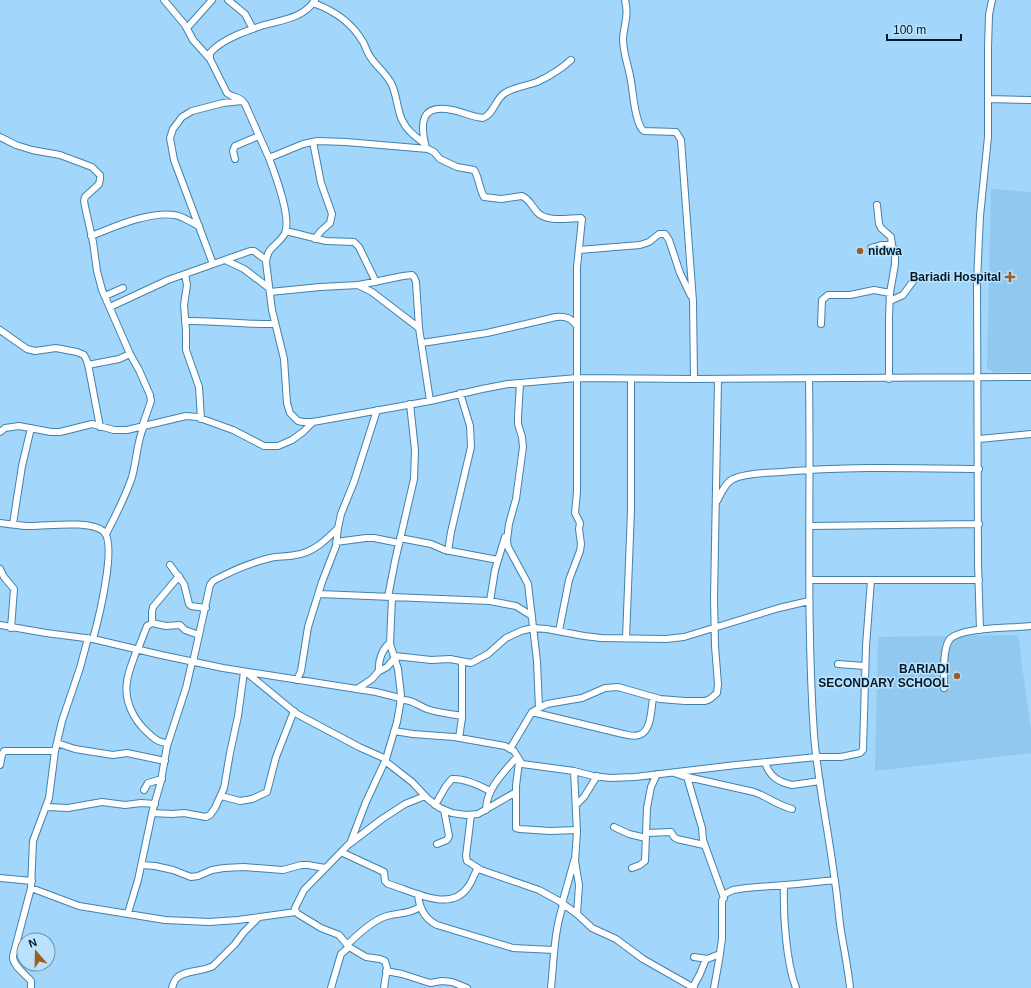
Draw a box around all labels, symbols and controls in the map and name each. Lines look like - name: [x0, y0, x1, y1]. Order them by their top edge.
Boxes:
- scale bar: [887, 16, 961, 42]
- text: 100 m: [893, 23, 926, 37]
- place label: nidwa: [868, 244, 902, 258]
- marker: nidwa: [855, 246, 865, 256]
- place label: Bariadi Hospital: [910, 270, 1001, 284]
- marker: Bariadi Hospital: [1004, 271, 1016, 283]
- place label: BARIADI SECONDARY SCHOOL: [818, 662, 949, 690]
- marker: BARIADI SECONDARY SCHOOL: [952, 671, 962, 681]
- north arrow: [16, 932, 56, 972]
- text: N: [27, 936, 38, 950]

